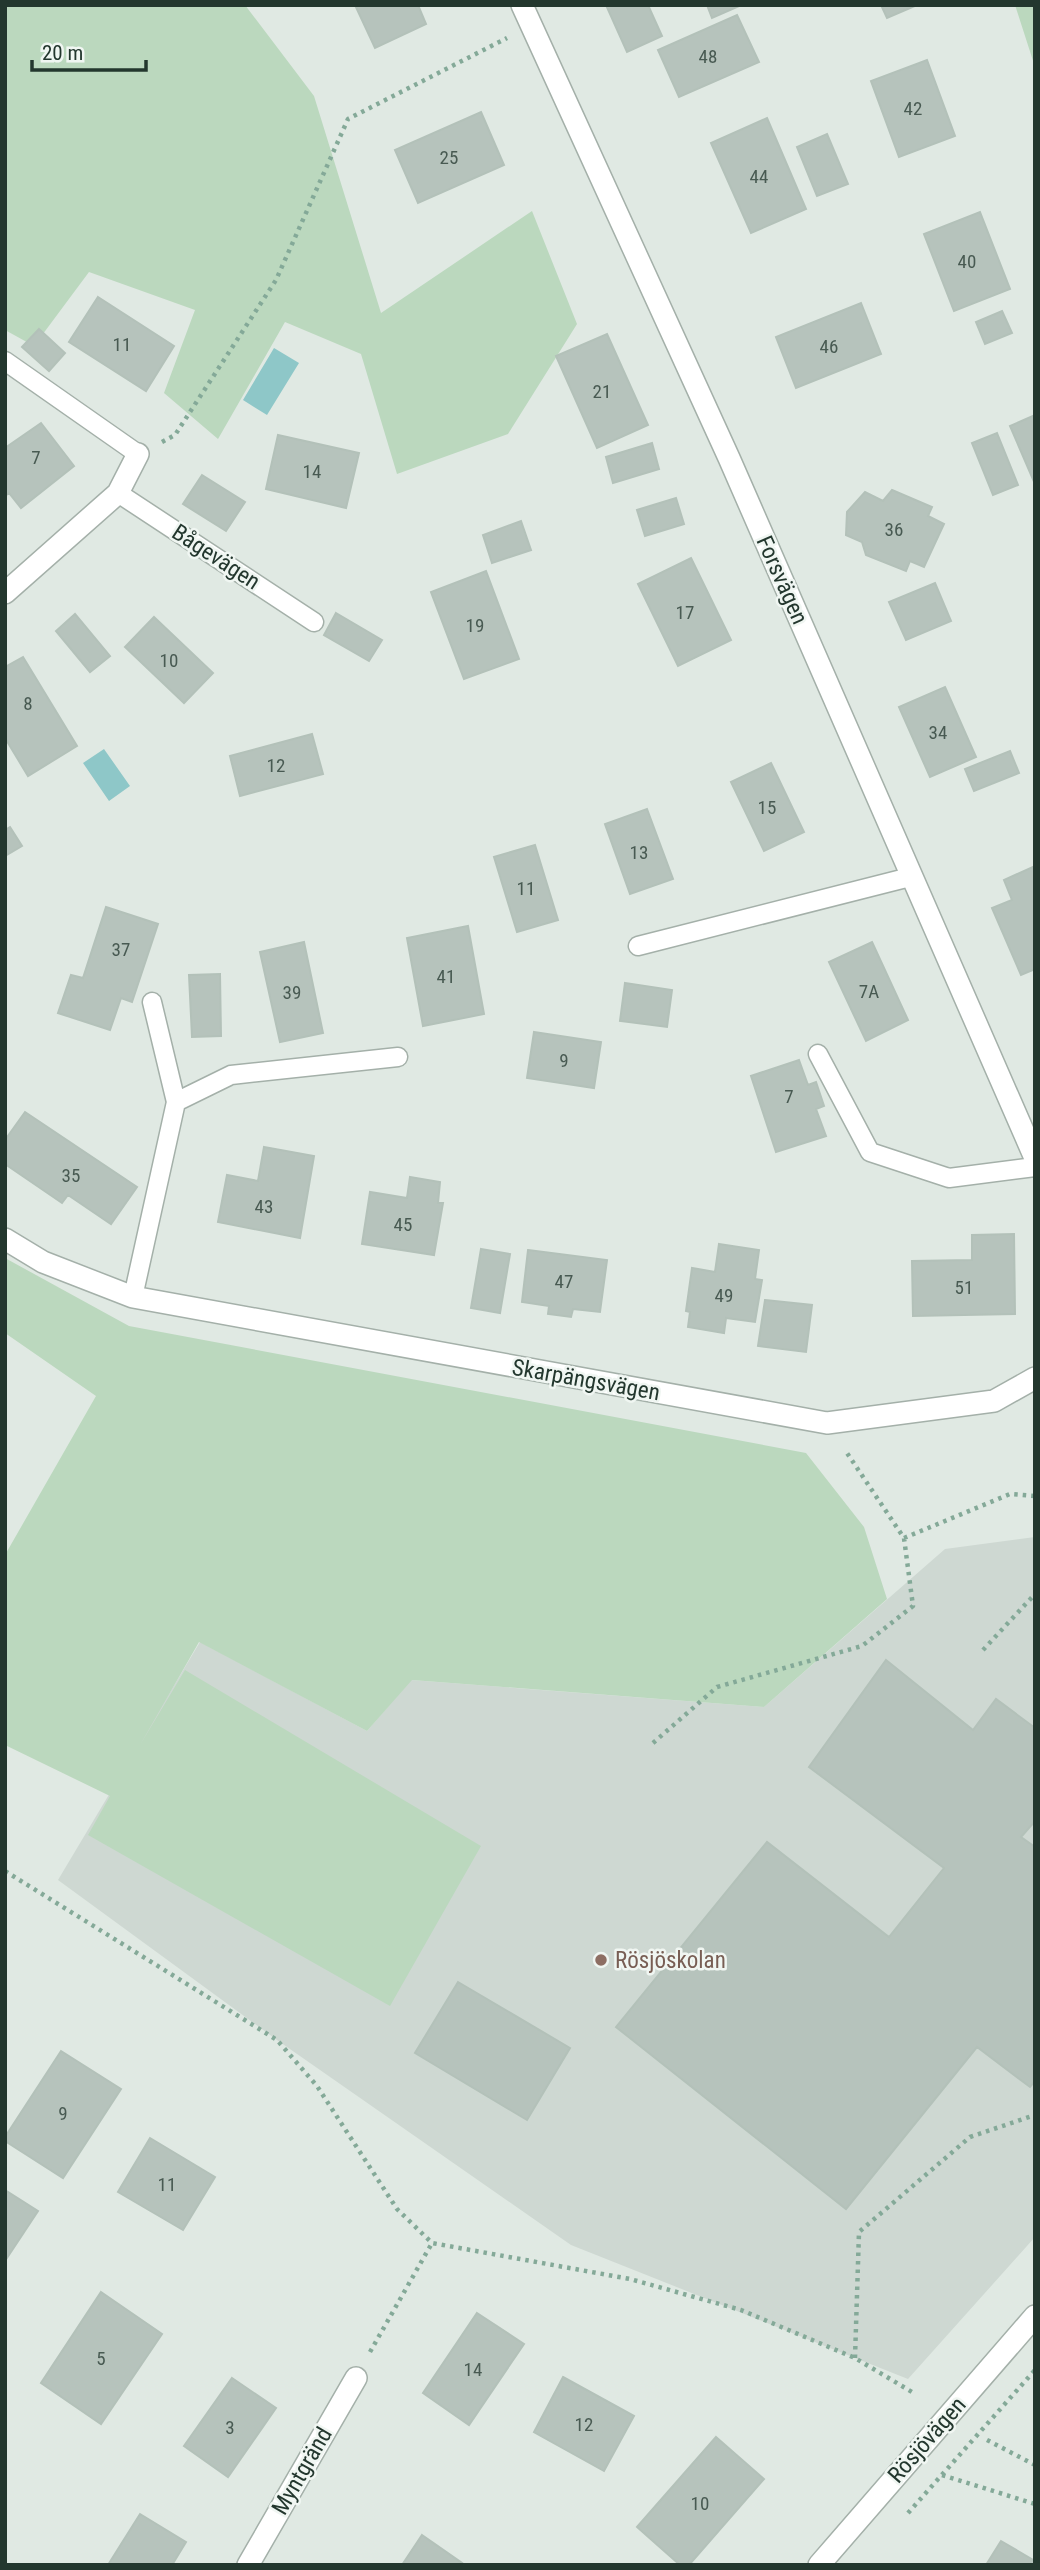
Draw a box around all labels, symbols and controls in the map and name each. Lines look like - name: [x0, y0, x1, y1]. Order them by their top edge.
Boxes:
- scale bar: [32, 28, 145, 72]
- text: 20 m: [42, 41, 83, 65]
- house number: 48: [699, 45, 717, 68]
- house number: 42: [904, 97, 922, 120]
- house number: 25: [440, 146, 458, 169]
- house number: 44: [750, 165, 768, 188]
- house number: 40: [958, 250, 976, 273]
- house number: 11: [113, 333, 131, 356]
- house number: 46: [820, 335, 838, 358]
- house number: 21: [593, 380, 611, 403]
- house number: 7: [31, 446, 41, 469]
- house number: 14: [303, 460, 321, 483]
- house number: 36: [885, 518, 903, 541]
- street label: Bågevägen: [167, 519, 265, 595]
- street label: Forsvägen: [751, 532, 813, 628]
- house number: 17: [676, 601, 694, 624]
- house number: 19: [466, 614, 484, 637]
- house number: 10: [160, 649, 178, 672]
- house number: 8: [23, 692, 33, 715]
- house number: 34: [929, 721, 947, 744]
- house number: 12: [267, 754, 285, 777]
- house number: 15: [758, 796, 776, 819]
- house number: 13: [630, 841, 648, 864]
- house number: 11: [517, 877, 535, 900]
- house number: 37: [112, 938, 130, 961]
- house number: 41: [437, 965, 455, 988]
- house number: 7A: [859, 980, 879, 1003]
- house number: 39: [283, 981, 301, 1004]
- house number: 9: [559, 1049, 569, 1072]
- house number: 7: [784, 1085, 794, 1108]
- house number: 35: [62, 1164, 80, 1187]
- house number: 43: [255, 1195, 273, 1218]
- house number: 45: [394, 1213, 412, 1236]
- house number: 47: [555, 1270, 573, 1293]
- house number: 51: [955, 1276, 973, 1299]
- house number: 49: [715, 1284, 733, 1307]
- street label: Skarpängsvägen: [510, 1354, 662, 1406]
- place label: Rösjöskolan: [615, 1947, 726, 1974]
- marker: Rösjöskolan: [593, 1952, 609, 1968]
- house number: 9: [58, 2102, 68, 2125]
- house number: 11: [158, 2173, 176, 2196]
- house number: 5: [96, 2347, 106, 2370]
- house number: 14: [464, 2358, 482, 2381]
- street label: Rösjövägen: [882, 2392, 972, 2488]
- house number: 12: [575, 2413, 593, 2436]
- house number: 3: [225, 2416, 235, 2439]
- street label: Myntgränd: [266, 2423, 338, 2519]
- house number: 10: [691, 2492, 709, 2515]

